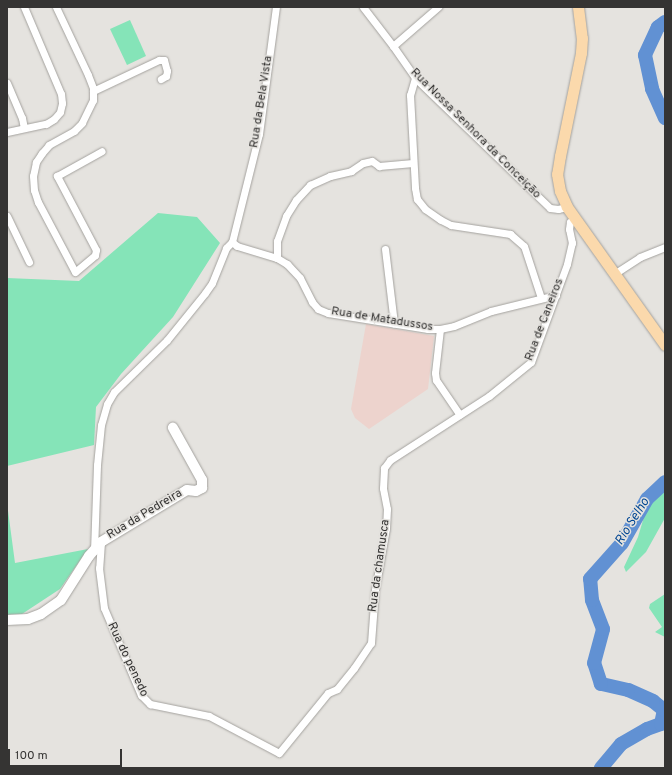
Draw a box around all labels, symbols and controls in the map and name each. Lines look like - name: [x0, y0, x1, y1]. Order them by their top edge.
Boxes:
- street label: Rua da Bela Vista: [248, 55, 276, 149]
- street label: Rua Nossa Senhora da Conceição: [407, 66, 543, 202]
- street label: Rua de Caneiros: [523, 277, 567, 363]
- street label: Rua de Matadussos: [330, 305, 434, 335]
- street label: Rua da Pedreira: [105, 487, 185, 543]
- water label: Rio Selho: [612, 496, 654, 548]
- street label: Rua da chamusca: [366, 519, 394, 613]
- street label: Rua do penedo: [103, 620, 151, 700]
- scale bar: [10, 741, 124, 767]
- text: 100 m: [15, 748, 48, 764]

